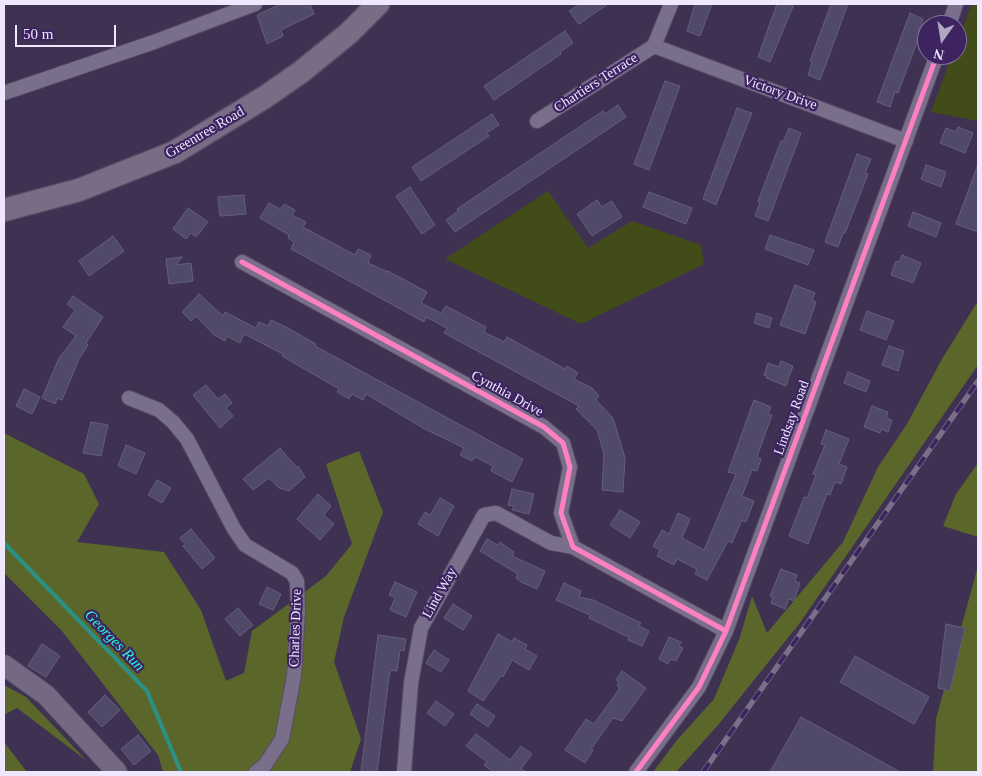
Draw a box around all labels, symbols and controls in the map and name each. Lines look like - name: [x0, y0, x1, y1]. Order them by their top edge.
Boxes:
- scale bar: [18, 15, 119, 47]
- north arrow: [917, 15, 967, 65]
- text: 50 m: [23, 26, 53, 42]
- text: N: [932, 46, 945, 63]
- street label: Chartiers Terrace: [551, 50, 641, 116]
- street label: Victory Drive: [741, 72, 819, 114]
- street label: Greentree Road: [163, 104, 247, 162]
- street label: Cynthia Drive: [468, 367, 546, 421]
- street label: Lindsay Road: [771, 378, 813, 458]
- street label: Lind Way: [419, 565, 461, 621]
- street label: Charles Drive: [286, 589, 306, 667]
- water label: Georges Run: [80, 607, 148, 675]

